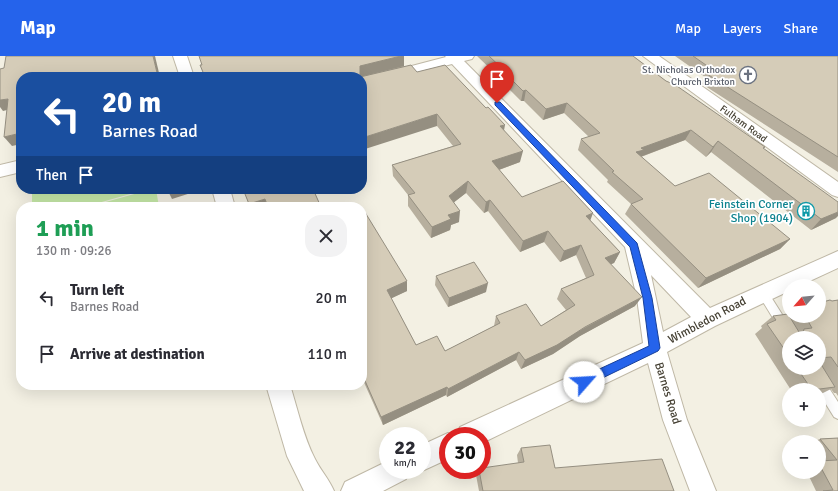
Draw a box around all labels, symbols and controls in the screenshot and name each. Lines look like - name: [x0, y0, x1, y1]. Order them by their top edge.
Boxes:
- text: Map: [20, 16, 56, 40]
- text: Map: [675, 20, 701, 37]
- text: Layers: [723, 20, 762, 37]
- text: Share: [784, 20, 818, 37]
- pin: [480, 62, 514, 103]
- place label: St. Nicholas Orthodox Church Brixton: [642, 64, 735, 88]
- church icon: St. Nicholas Orthodox Church Brixton: [738, 65, 758, 85]
- icon: arrive: [486, 68, 508, 90]
- text: 20 m: [102, 86, 161, 120]
- icon: left: [36, 88, 88, 140]
- street label: Fulham Road: [717, 103, 769, 145]
- text: Barnes Road: [102, 120, 198, 142]
- icon: arrive: [75, 164, 97, 186]
- text: Then: [36, 166, 67, 184]
- place label: Feinstein Corner Shop (1904): [709, 197, 794, 226]
- building icon: Feinstein Corner Shop (1904): [796, 201, 816, 221]
- text: 1 min: [36, 213, 94, 243]
- button: close: [305, 215, 347, 257]
- text: 130 m · 09:26: [36, 243, 112, 259]
- north arrow: [782, 279, 826, 323]
- map controls: [782, 279, 826, 479]
- text: Turn left: [70, 281, 124, 299]
- icon: left: [36, 287, 58, 309]
- text: 20 m: [316, 289, 347, 307]
- street label: Wimbledon Road: [666, 294, 749, 347]
- text: Barnes Road: [70, 299, 139, 315]
- button: layers: [782, 331, 826, 375]
- icon: arrive: [36, 343, 58, 365]
- text: Arrive at destination: [70, 345, 205, 363]
- text: 110 m: [307, 345, 347, 363]
- street label: Barnes Road: [651, 360, 684, 426]
- position arrow: [563, 361, 605, 403]
- button: +: [782, 383, 826, 427]
- speed limit sign: 30: [439, 427, 491, 479]
- text: 22: [394, 435, 416, 460]
- button: −: [782, 435, 826, 479]
- text: km/h: [394, 457, 416, 469]

